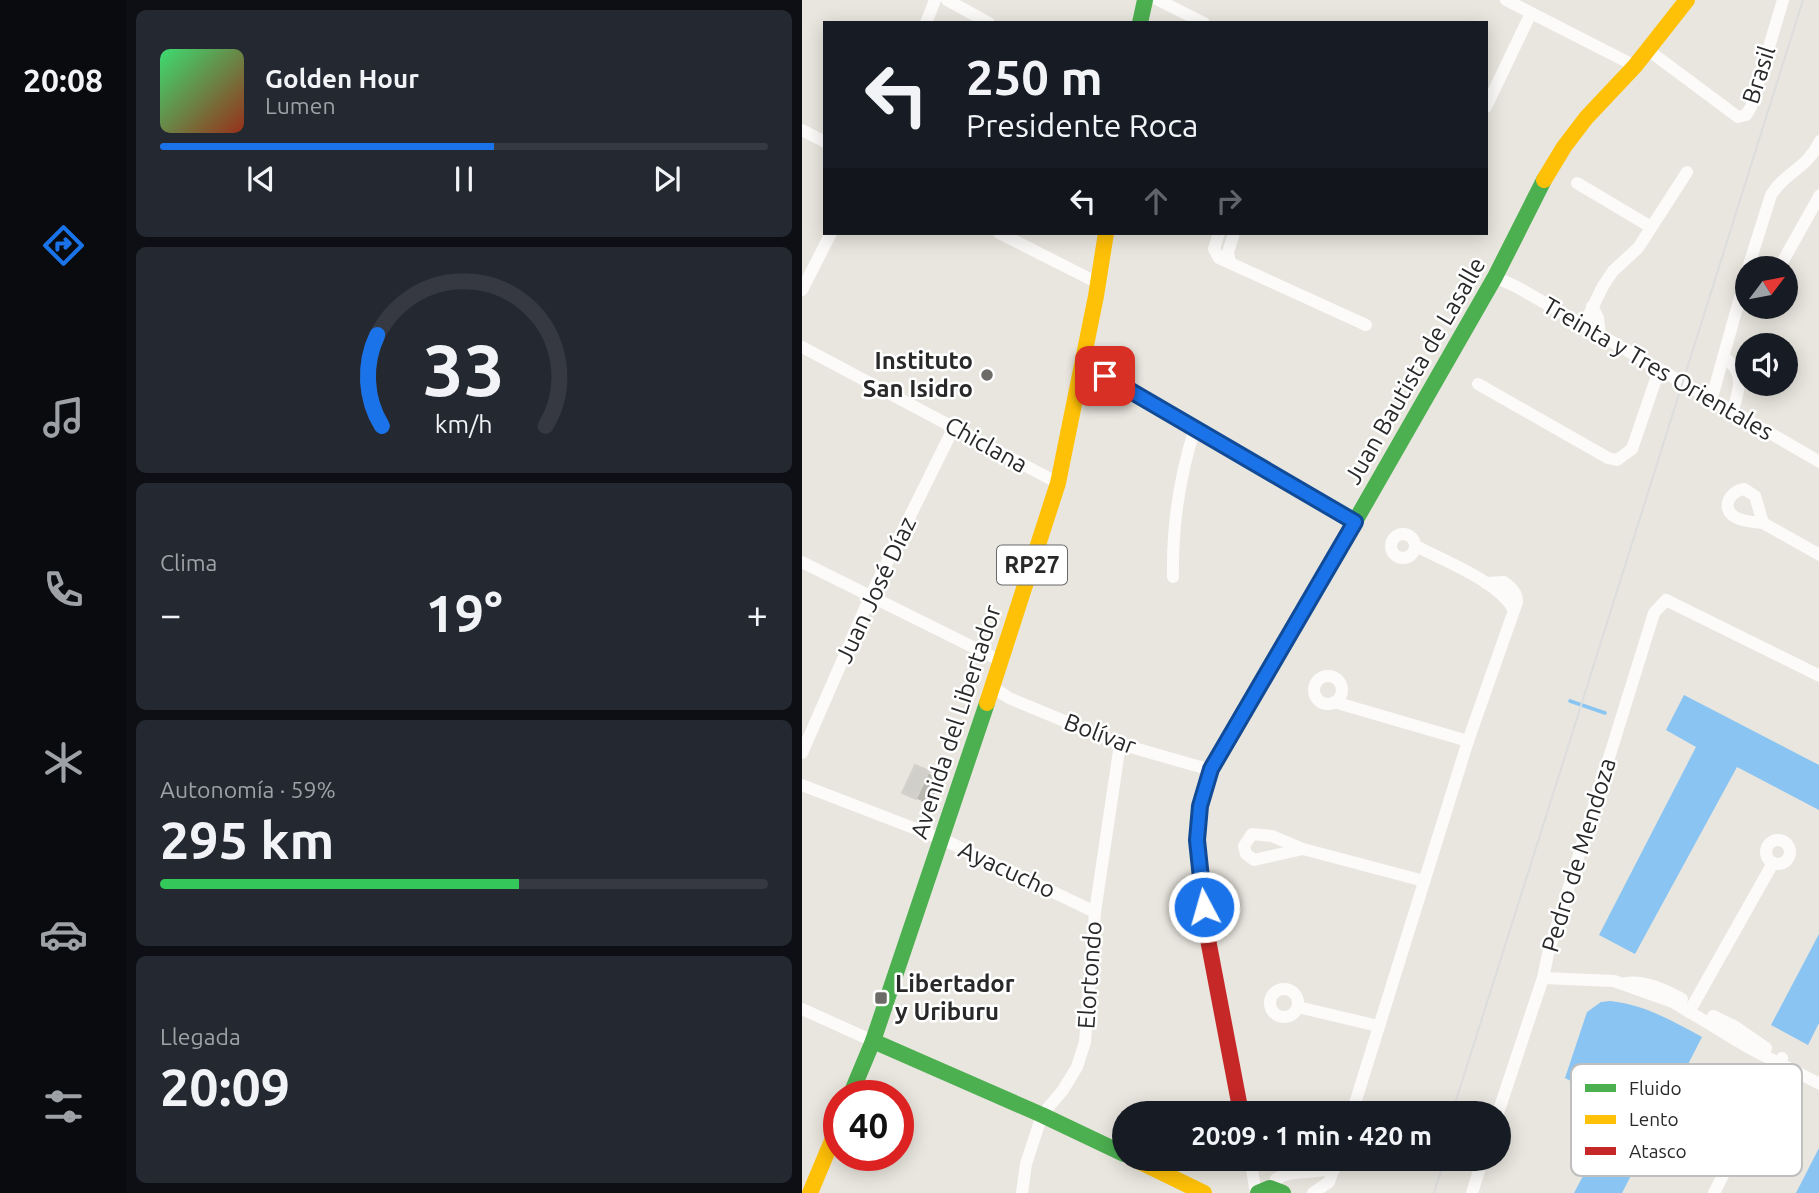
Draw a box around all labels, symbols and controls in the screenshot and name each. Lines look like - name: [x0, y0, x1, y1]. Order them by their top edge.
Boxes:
- street label: Brasil: [1737, 43, 1781, 107]
- icon: left: [851, 49, 942, 140]
- text: 250 m: [966, 49, 1103, 104]
- text: 20:08: [23, 62, 103, 98]
- text: Golden Hour: [265, 64, 419, 93]
- text: Lumen: [265, 93, 336, 118]
- text: Presidente Roca: [966, 107, 1199, 143]
- icon: previous: [242, 160, 280, 198]
- icon: pause: [445, 160, 483, 198]
- icon: next: [648, 160, 686, 198]
- icon: left: [1064, 182, 1102, 220]
- icon: ahead: [1137, 182, 1175, 220]
- icon: right: [1210, 182, 1248, 220]
- icon: directions: [39, 221, 88, 270]
- street label: Juan Bautista de Lasalle: [1339, 253, 1491, 489]
- north arrow: [1735, 256, 1798, 318]
- map controls: [1735, 256, 1798, 396]
- street label: Treinta y Tres Orientales: [1538, 291, 1778, 446]
- text: 33: [423, 328, 505, 410]
- button: sound: [1735, 333, 1798, 396]
- pin: [1075, 346, 1135, 406]
- place label: Instituto San Isidro: [863, 347, 973, 402]
- icon: arrive: [1086, 357, 1124, 395]
- marker: Instituto San Isidro: [979, 367, 995, 383]
- icon: music: [39, 393, 88, 442]
- text: km/h: [435, 410, 493, 438]
- street label: Chiclana: [940, 411, 1032, 478]
- street label: Juan José Díaz: [830, 512, 921, 667]
- road number: RP27: [997, 545, 1067, 584]
- text: Clima: [160, 550, 217, 575]
- icon: phone: [39, 565, 88, 614]
- text: 19°: [425, 584, 503, 642]
- text: −: [160, 593, 181, 635]
- text: +: [747, 593, 768, 635]
- street label: Avenida del Libertador: [905, 602, 1006, 842]
- street label: Bolívar: [1061, 708, 1140, 759]
- icon: climate: [39, 738, 88, 787]
- street label: Pedro de Mendoza: [1536, 755, 1621, 955]
- text: Autonomía · 59%: [160, 777, 336, 802]
- text: 295 km: [160, 811, 334, 869]
- street label: Ayacucho: [955, 836, 1060, 904]
- position arrow: [1167, 870, 1241, 944]
- icon: car: [39, 910, 88, 959]
- street label: Elortondo: [1072, 920, 1107, 1030]
- place label: Libertador y Uriburu: [895, 970, 1015, 1025]
- marker: Libertador y Uriburu: [873, 990, 889, 1006]
- text: Llegada: [160, 1024, 241, 1049]
- text: 20:09: [160, 1058, 290, 1116]
- legend: [1571, 1064, 1802, 1176]
- text: Fluido: [1629, 1077, 1682, 1099]
- speed limit sign: 40: [823, 1080, 914, 1171]
- icon: filters: [39, 1082, 88, 1131]
- text: Lento: [1629, 1108, 1679, 1130]
- text: 20:09 · 1 min · 420 m: [1191, 1121, 1432, 1150]
- text: Atasco: [1629, 1140, 1687, 1162]

